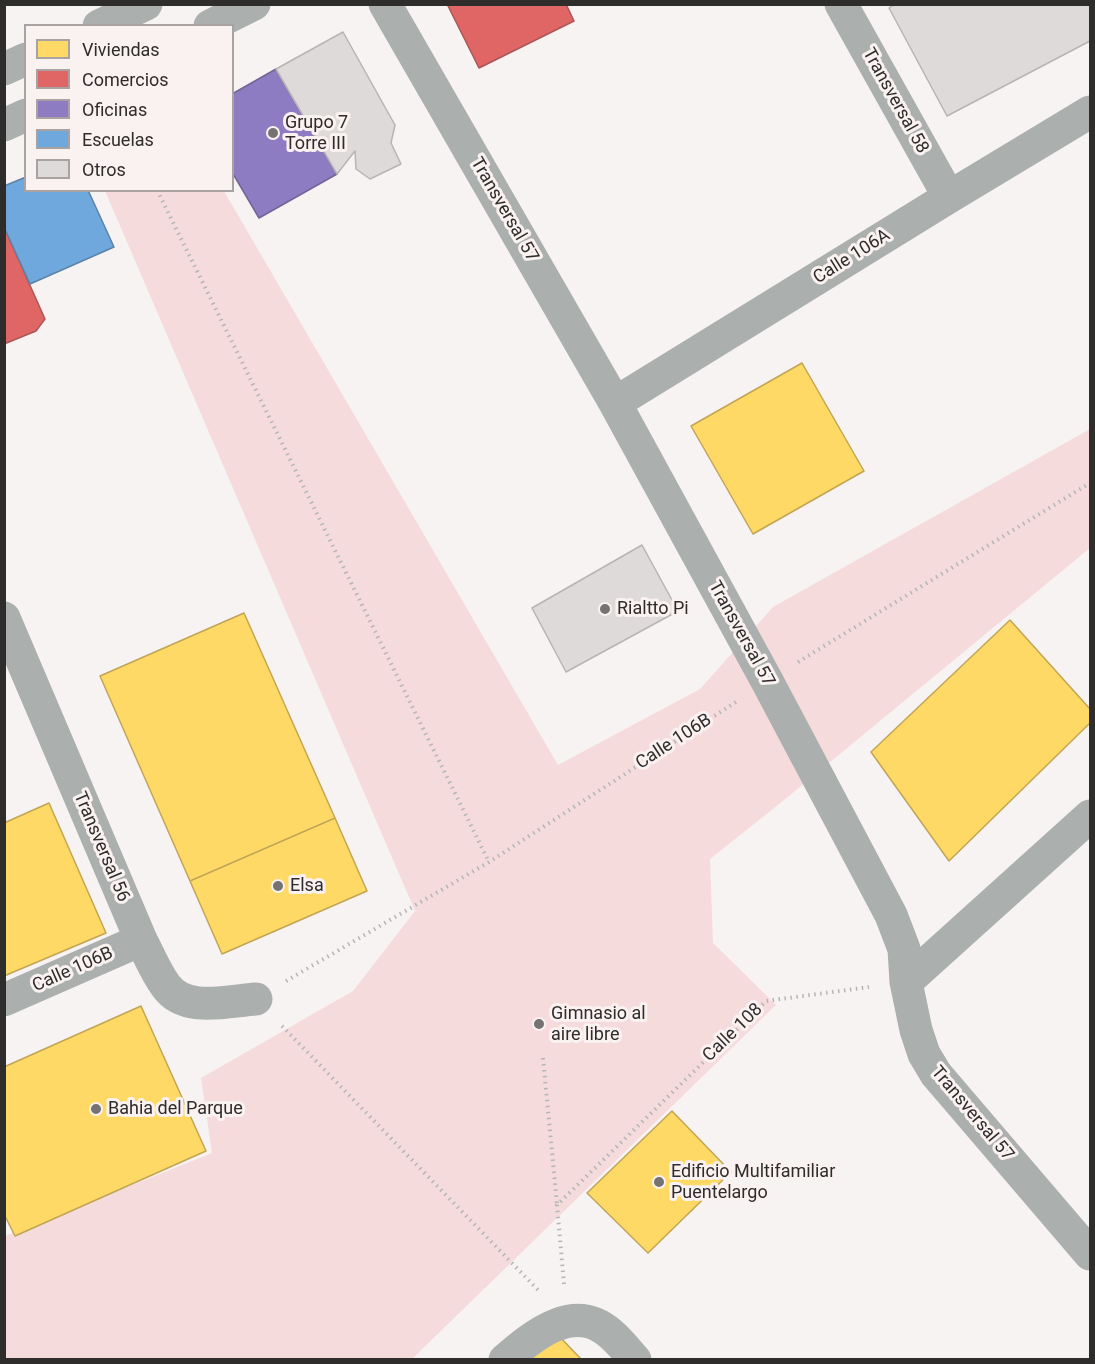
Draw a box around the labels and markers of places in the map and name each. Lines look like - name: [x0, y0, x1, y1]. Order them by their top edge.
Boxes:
- place label: Grupo 7 Torre III: [285, 112, 348, 154]
- marker: Grupo 7 Torre III: [266, 126, 280, 140]
- place label: Rialtto Pi: [617, 598, 689, 620]
- marker: Rialtto Pi: [598, 602, 612, 616]
- place label: Elsa: [290, 875, 324, 897]
- marker: Elsa: [271, 879, 285, 893]
- place label: Gimnasio al aire libre: [551, 1003, 646, 1046]
- marker: Gimnasio al aire libre: [532, 1017, 546, 1031]
- place label: Bahia del Parque: [108, 1098, 243, 1120]
- marker: Bahia del Parque: [89, 1102, 103, 1116]
- place label: Edificio Multifamiliar Puentelargo: [671, 1161, 835, 1204]
- marker: Edificio Multifamiliar Puentelargo: [652, 1175, 666, 1189]

